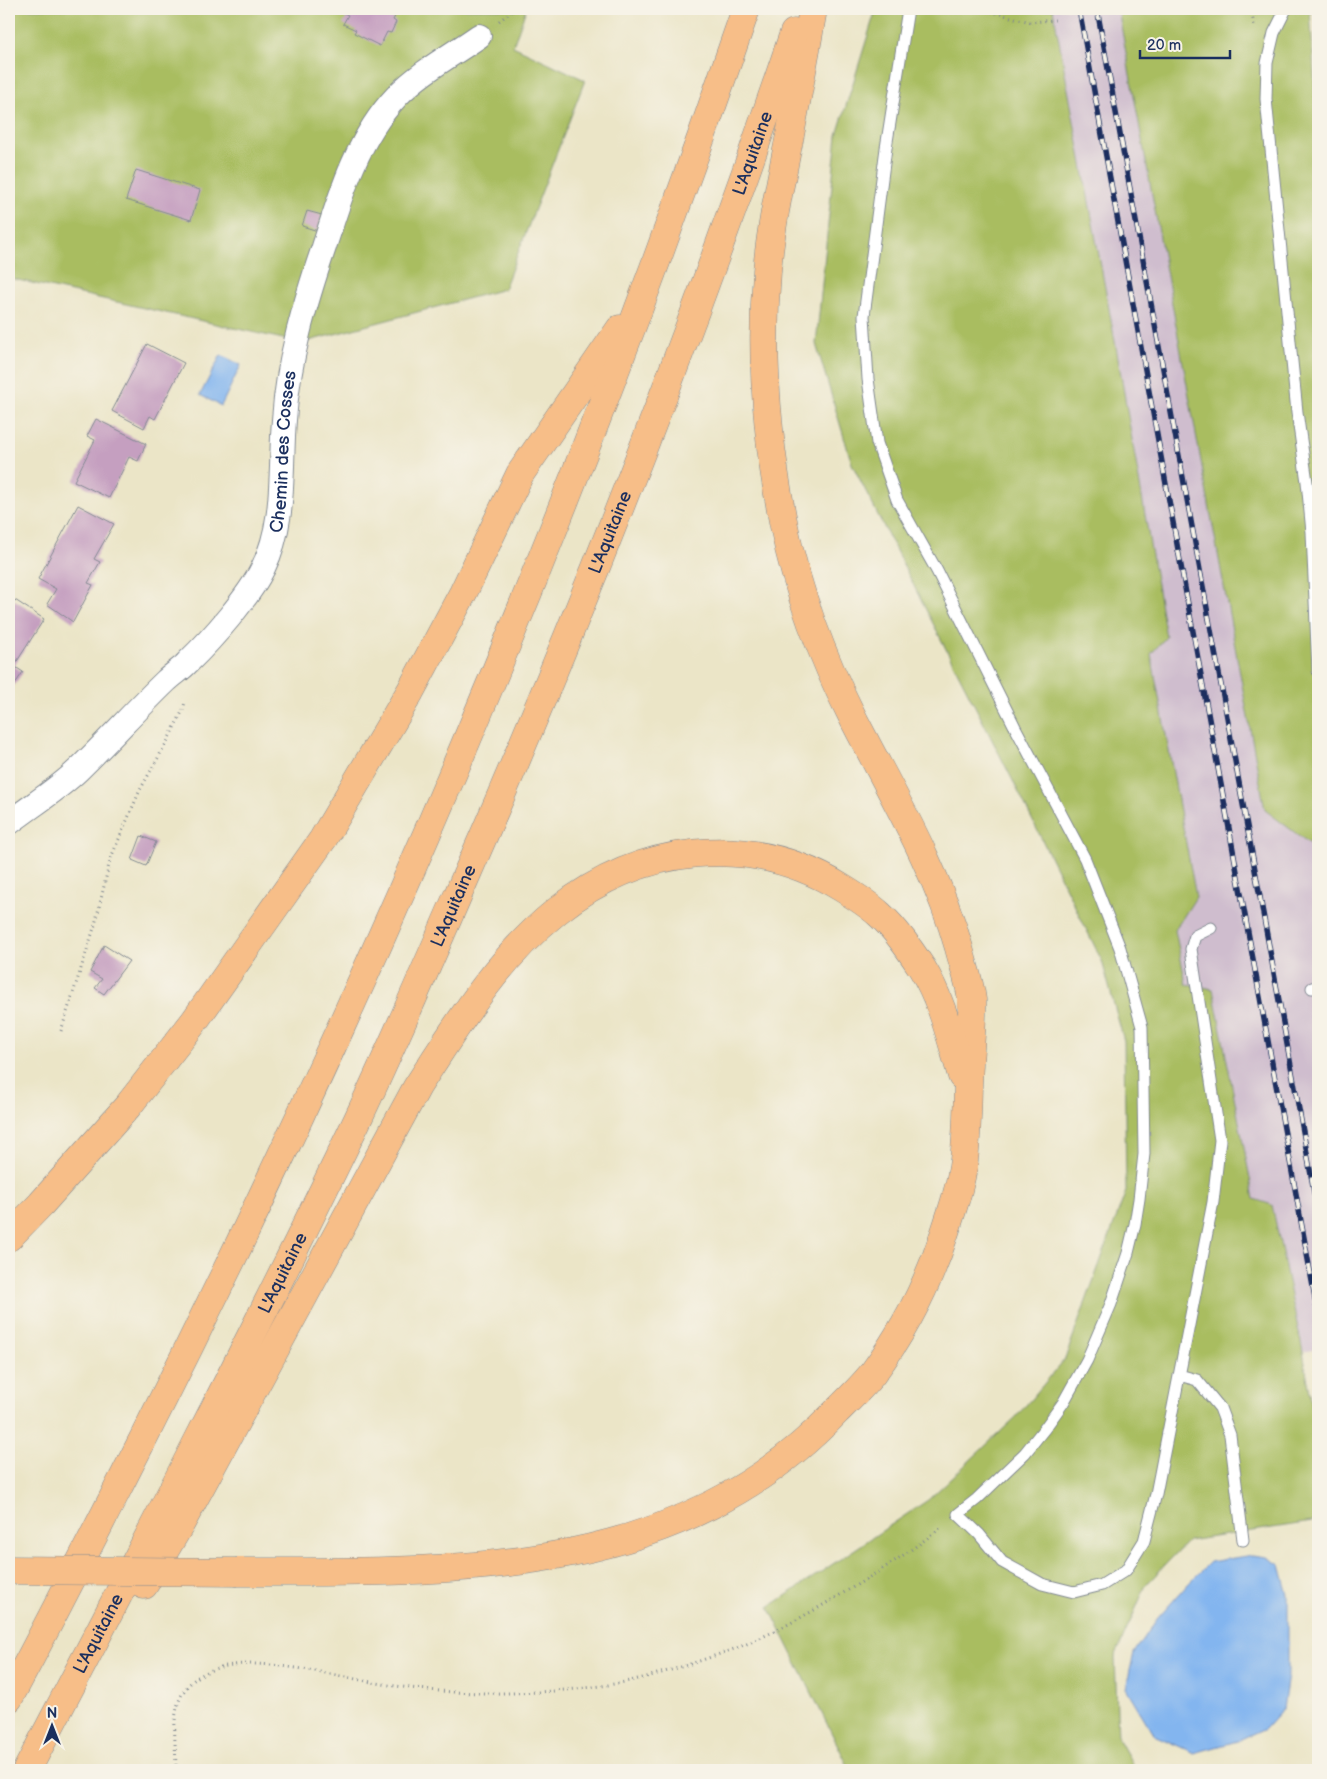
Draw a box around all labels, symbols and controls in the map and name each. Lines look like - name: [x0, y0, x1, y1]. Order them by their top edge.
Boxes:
- scale bar: [1140, 28, 1230, 60]
- text: 20 m: [1147, 36, 1181, 55]
- street label: L'Aquitaine: [728, 108, 777, 198]
- street label: Chemin des Cosses: [265, 369, 300, 535]
- street label: L'Aquitaine: [584, 487, 636, 577]
- street label: L'Aquitaine: [426, 861, 480, 950]
- street label: L'Aquitaine: [254, 1229, 312, 1317]
- street label: L'Aquitaine: [69, 1590, 128, 1677]
- north arrow: [28, 1702, 78, 1752]
- text: N: [47, 1705, 57, 1722]

